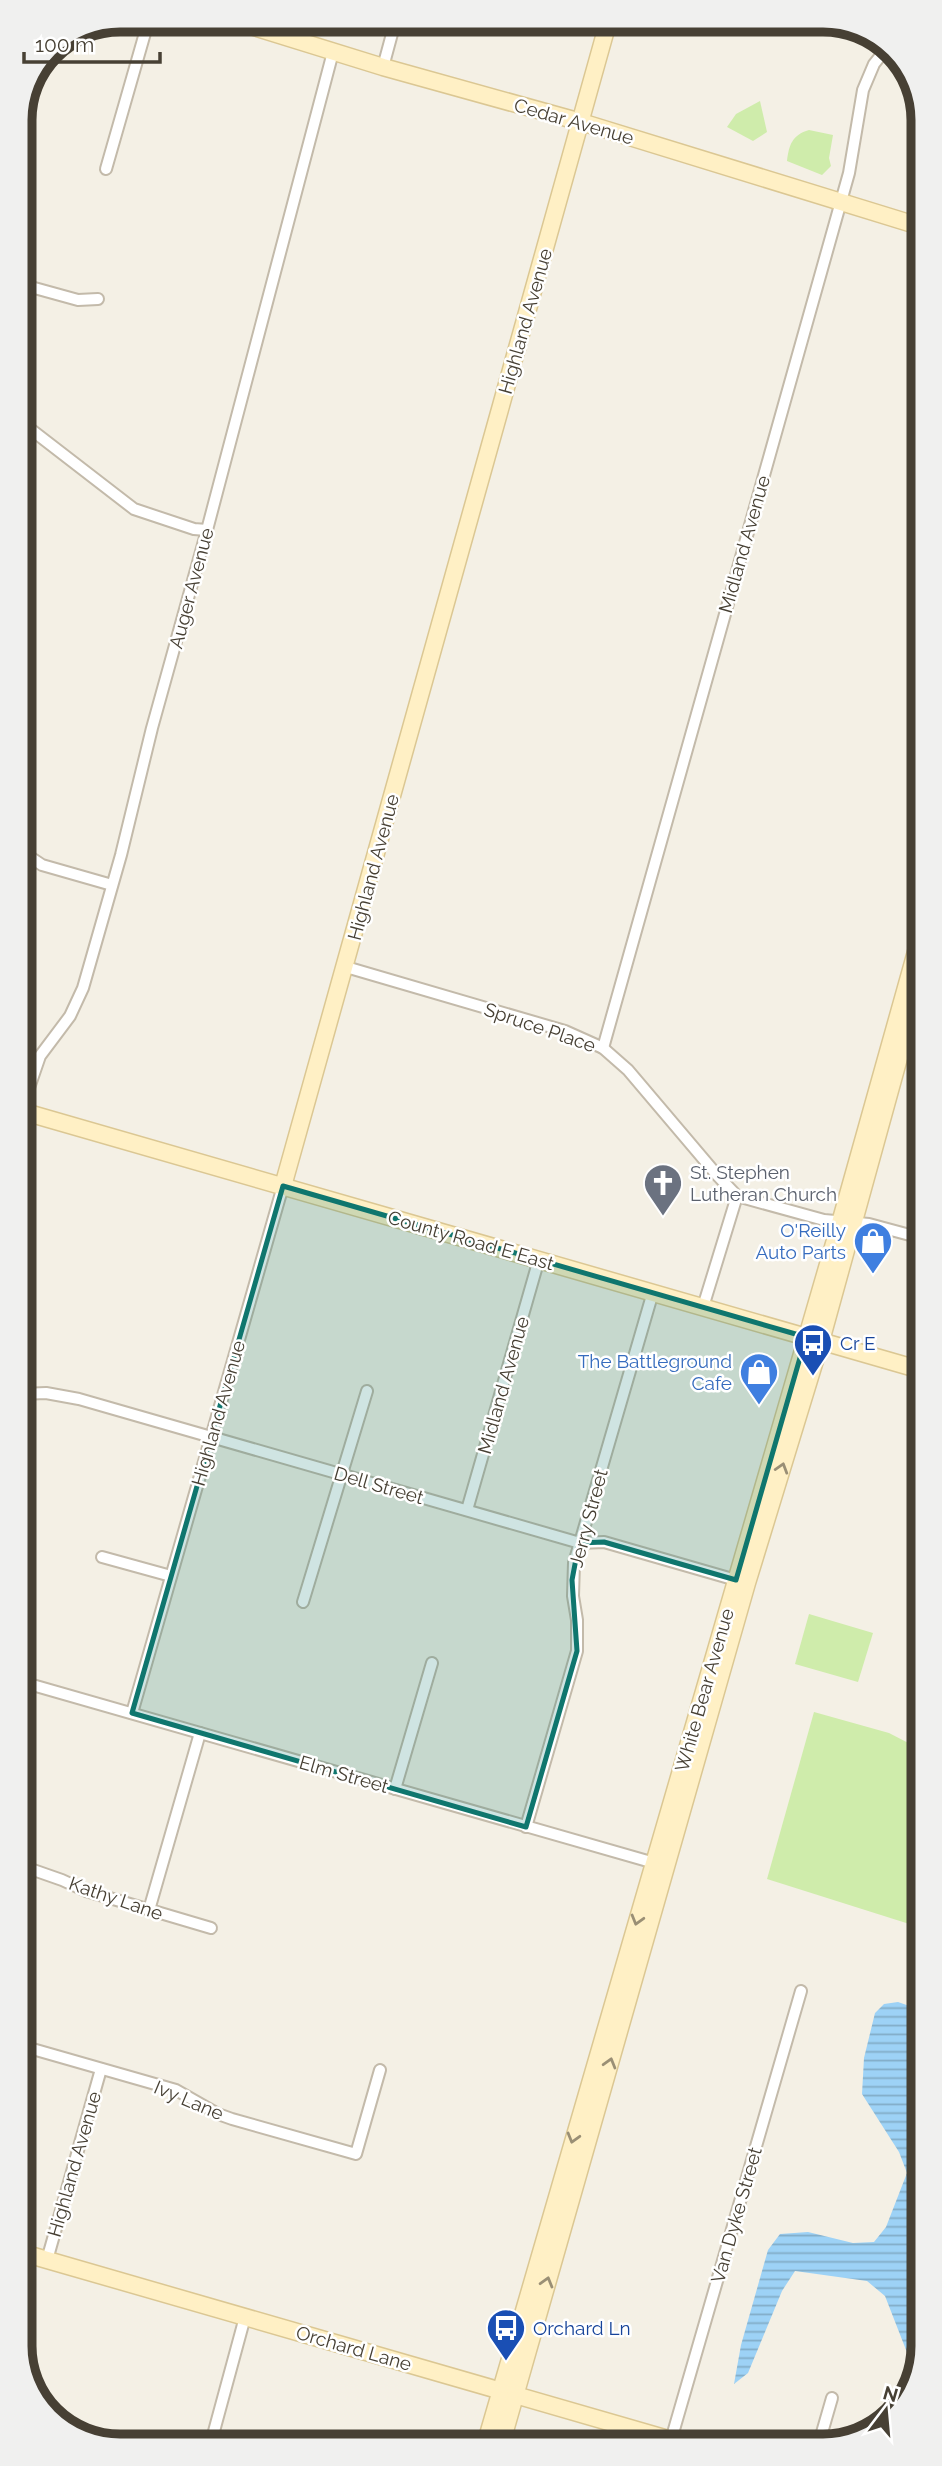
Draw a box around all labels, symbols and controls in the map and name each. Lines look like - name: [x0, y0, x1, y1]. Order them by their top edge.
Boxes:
- scale bar: [24, 21, 161, 65]
- text: 100 m: [35, 32, 94, 57]
- street label: Cedar Avenue: [512, 93, 636, 149]
- street label: Highland Avenue: [494, 246, 556, 396]
- street label: Midland Avenue: [714, 473, 774, 615]
- street label: Auger Avenue: [164, 525, 218, 651]
- street label: Highland Avenue: [343, 792, 403, 942]
- street label: Spruce Place: [481, 998, 599, 1056]
- place label: St. Stephen Lutheran Church: [690, 1161, 837, 1205]
- church icon: St. Stephen Lutheran Church: [642, 1162, 684, 1217]
- street label: County Road E East: [385, 1206, 557, 1274]
- place label: O'Reilly Auto Parts: [755, 1219, 846, 1263]
- shop icon: O'Reilly Auto Parts: [852, 1220, 894, 1275]
- street label: Midland Avenue: [473, 1314, 533, 1456]
- bus stop icon: Cr E: [792, 1322, 834, 1377]
- place label: Cr E: [840, 1332, 876, 1354]
- street label: Highland Avenue: [187, 1338, 249, 1488]
- place label: The Battleground Cafe: [578, 1350, 732, 1394]
- shop icon: The Battleground Cafe: [738, 1351, 780, 1406]
- street label: Dell Street: [332, 1462, 427, 1508]
- one-way arrow: [774, 1462, 789, 1474]
- street label: Jerry Street: [564, 1466, 612, 1570]
- street label: White Bear Avenue: [670, 1606, 738, 1774]
- street label: Elm Street: [297, 1751, 392, 1797]
- street label: Kathy Lane: [66, 1872, 166, 1924]
- one-way arrow: [631, 1914, 645, 1926]
- one-way arrow: [602, 2057, 616, 2069]
- street label: Ivy Lane: [151, 2076, 227, 2124]
- street label: Highland Avenue: [43, 2089, 105, 2239]
- one-way arrow: [567, 2132, 582, 2144]
- street label: Van Dyke Street: [706, 2144, 766, 2285]
- one-way arrow: [539, 2276, 554, 2288]
- bus stop icon: Orchard Ln: [485, 2307, 527, 2362]
- place label: Orchard Ln: [533, 2317, 631, 2339]
- street label: Orchard Lane: [294, 2321, 414, 2375]
- north arrow: [851, 2375, 921, 2445]
- text: N: [881, 2381, 901, 2406]

